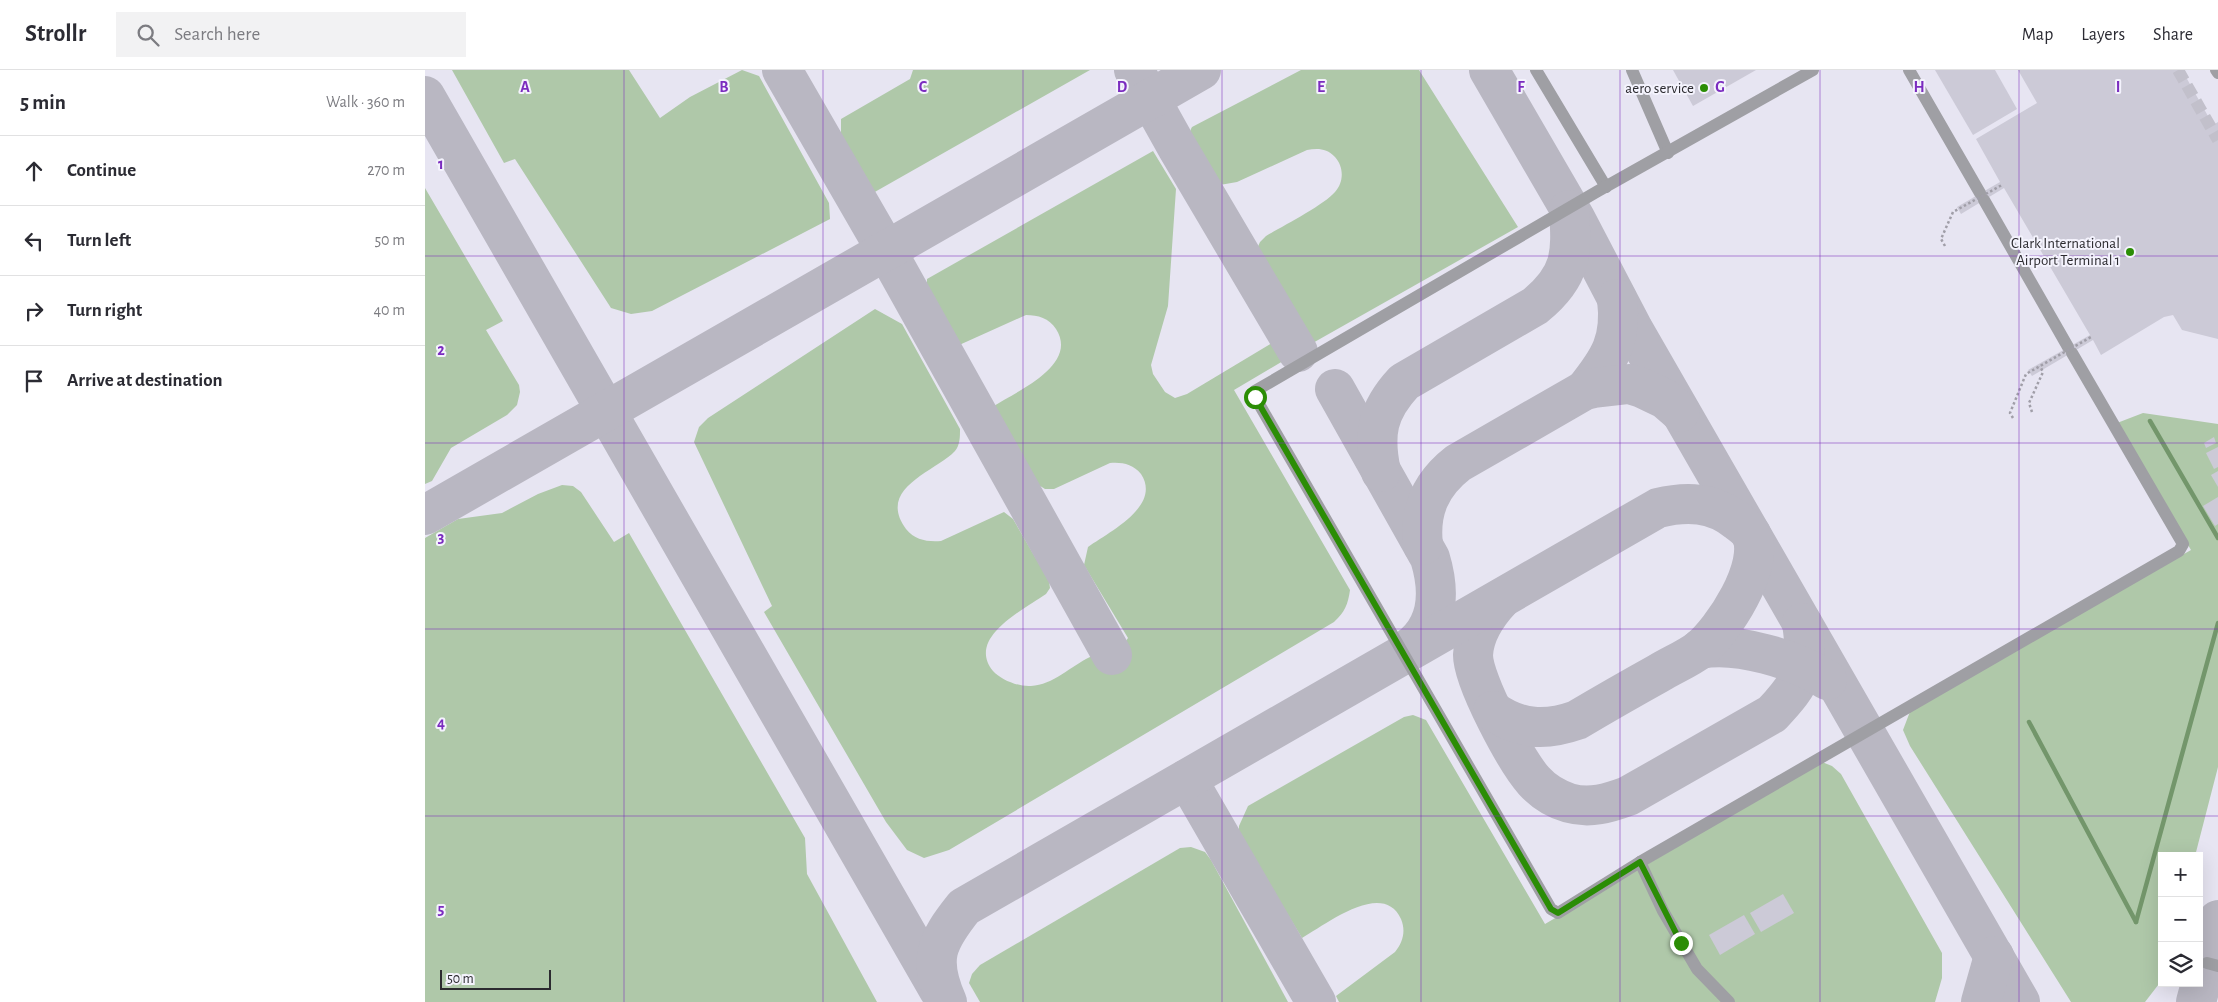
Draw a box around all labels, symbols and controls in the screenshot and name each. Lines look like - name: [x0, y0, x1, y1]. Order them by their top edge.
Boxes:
- search box: [116, 12, 466, 57]
- icon: search: [134, 21, 162, 49]
- text: Strollr: [25, 22, 86, 46]
- text: Search here: [174, 25, 260, 44]
- text: Map: [2022, 26, 2053, 44]
- text: Layers: [2081, 26, 2125, 44]
- text: Share: [2153, 26, 2193, 44]
- text: A: [520, 79, 530, 95]
- text: B: [719, 79, 729, 95]
- text: C: [919, 79, 928, 95]
- text: D: [1117, 79, 1128, 95]
- text: E: [1317, 79, 1325, 95]
- text: F: [1517, 79, 1525, 95]
- text: G: [1715, 79, 1725, 95]
- text: H: [1913, 79, 1925, 95]
- text: I: [2116, 79, 2120, 95]
- place label: aero service: [1625, 81, 1694, 96]
- marker: aero service: [1698, 82, 1710, 94]
- text: 5 min: [20, 92, 66, 113]
- text: Walk · 360 m: [326, 94, 405, 110]
- text: 1: [438, 156, 444, 172]
- icon: ahead: [20, 157, 48, 185]
- text: Continue: [67, 161, 136, 180]
- text: 270 m: [367, 162, 405, 178]
- icon: left: [20, 227, 48, 255]
- text: Turn left: [67, 231, 131, 250]
- text: 50 m: [374, 232, 405, 248]
- place label: Clark International Airport Terminal 1: [2011, 236, 2120, 268]
- marker: Clark International Airport Terminal 1: [2124, 246, 2136, 258]
- icon: right: [20, 297, 48, 325]
- text: Turn right: [67, 301, 142, 320]
- text: 40 m: [373, 302, 405, 318]
- text: 2: [437, 342, 445, 358]
- icon: arrive: [20, 367, 48, 395]
- text: Arrive at destination: [67, 371, 223, 390]
- route start: [1244, 386, 1267, 409]
- text: 3: [438, 529, 445, 545]
- text: 4: [437, 715, 445, 731]
- map controls: [2158, 852, 2203, 987]
- button: +: [2158, 852, 2203, 897]
- button: −: [2158, 897, 2203, 942]
- text: 5: [438, 901, 445, 917]
- route end: [1670, 932, 1693, 955]
- button: layers: [2158, 942, 2203, 987]
- scale bar: [440, 967, 551, 990]
- text: 50 m: [447, 972, 474, 986]

